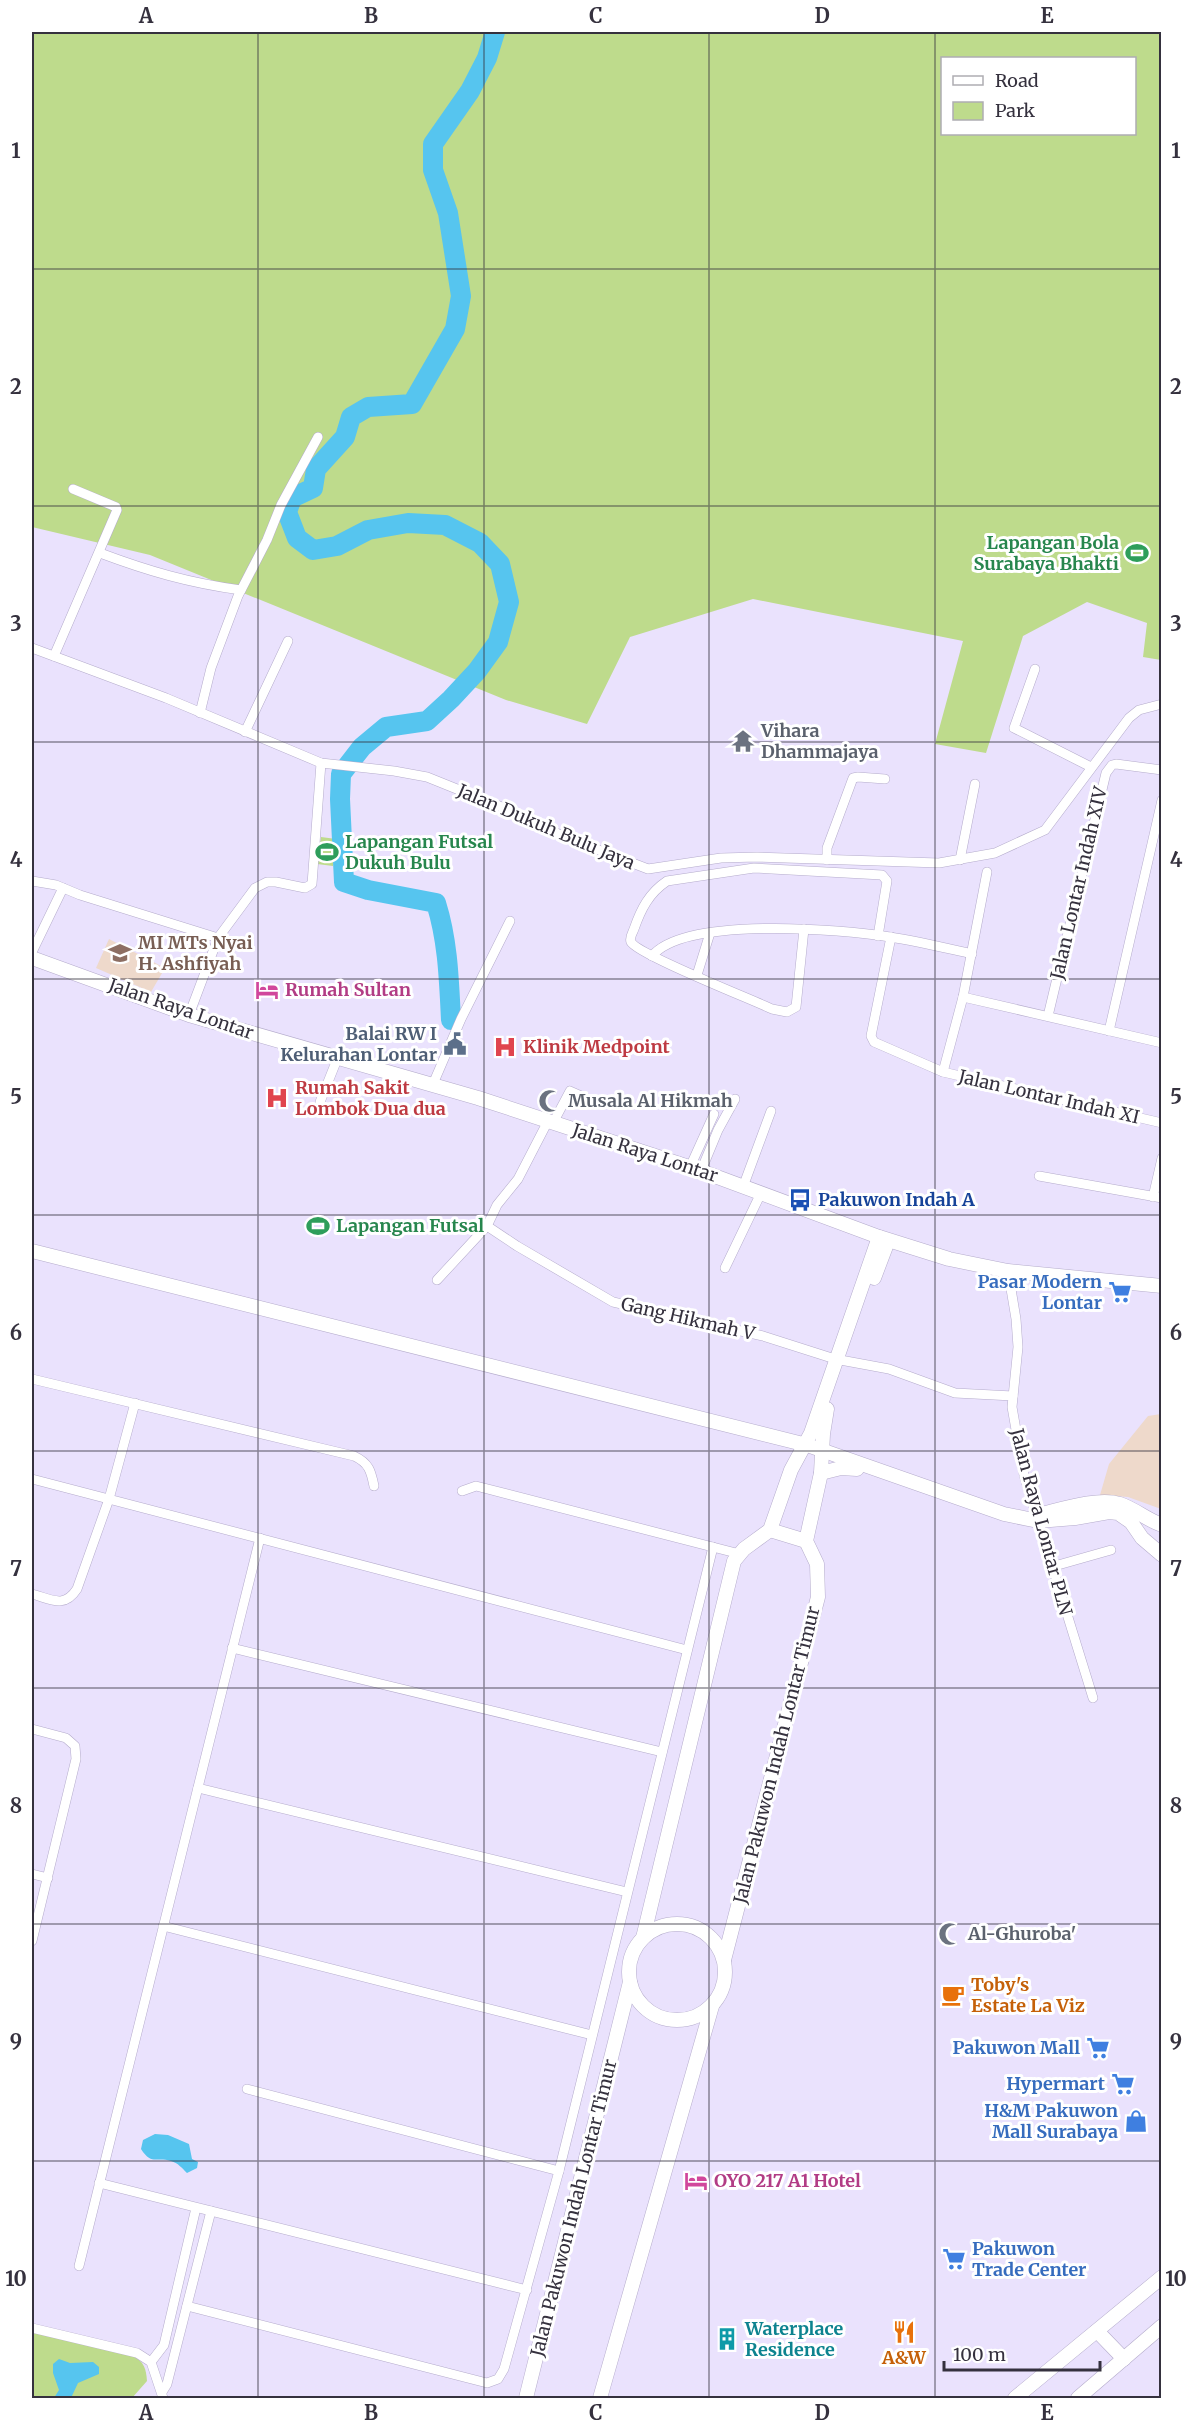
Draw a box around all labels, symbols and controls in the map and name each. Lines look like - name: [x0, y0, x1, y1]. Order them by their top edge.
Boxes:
- text: A: [138, 3, 154, 28]
- text: B: [364, 3, 378, 28]
- text: C: [589, 3, 603, 28]
- text: D: [814, 3, 830, 28]
- text: E: [1040, 3, 1054, 28]
- legend: [941, 57, 1136, 135]
- text: Road: [995, 69, 1039, 92]
- text: Park: [995, 99, 1036, 122]
- text: 1: [11, 138, 21, 163]
- text: 1: [1171, 138, 1181, 163]
- text: 2: [10, 374, 22, 399]
- text: 2: [1170, 374, 1182, 399]
- place label: Lapangan Bola Surabaya Bhakti: [973, 531, 1119, 575]
- sports icon: Lapangan Bola Surabaya Bhakti: [1124, 540, 1150, 566]
- text: 3: [10, 611, 22, 636]
- text: 3: [1170, 611, 1182, 636]
- place label: Vihara Dhammajaya: [760, 719, 879, 763]
- temple icon: Vihara Dhammajaya: [730, 728, 756, 754]
- street label: Jalan Dukuh Bulu Jaya: [453, 778, 639, 874]
- street label: Jalan Lontar Indah XIV: [1045, 783, 1112, 983]
- place label: Lapangan Futsal Dukuh Bulu: [345, 830, 493, 874]
- sports icon: Lapangan Futsal Dukuh Bulu: [314, 839, 340, 865]
- text: 4: [10, 847, 23, 872]
- text: 4: [1170, 847, 1183, 872]
- place label: MI MTs Nyai H. Ashfiyah: [138, 931, 253, 975]
- school or university icon: MI MTs Nyai H. Ashfiyah: [107, 940, 133, 966]
- street label: Jalan Raya Lontar: [105, 973, 257, 1044]
- hotel icon: Rumah Sultan: [254, 977, 280, 1003]
- place label: Rumah Sultan: [285, 978, 411, 1001]
- place label: Balai RW I Kelurahan Lontar: [280, 1022, 437, 1066]
- public building icon: Balai RW I Kelurahan Lontar: [442, 1031, 468, 1057]
- hospital icon: Klinik Medpoint: [492, 1034, 518, 1060]
- place label: Klinik Medpoint: [523, 1035, 671, 1058]
- street label: Jalan Lontar Indah XI: [955, 1064, 1142, 1129]
- place label: Rumah Sakit Lombok Dua dua: [295, 1076, 446, 1120]
- text: 5: [10, 1084, 22, 1109]
- text: 5: [1170, 1084, 1182, 1109]
- hospital icon: Rumah Sakit Lombok Dua dua: [264, 1085, 290, 1111]
- mosque icon: Musala Al Hikmah: [537, 1088, 563, 1114]
- place label: Musala Al Hikmah: [568, 1089, 733, 1112]
- street label: Jalan Raya Lontar: [568, 1118, 721, 1187]
- bus stop icon: Pakuwon Indah A: [787, 1187, 813, 1213]
- place label: Pakuwon Indah A: [818, 1188, 975, 1211]
- sports icon: Lapangan Futsal: [305, 1213, 331, 1239]
- place label: Lapangan Futsal: [336, 1214, 484, 1237]
- place label: Pasar Modern Lontar: [977, 1270, 1102, 1314]
- supermarket icon: Pasar Modern Lontar: [1107, 1279, 1133, 1305]
- street label: Gang Hikmah V: [619, 1292, 758, 1345]
- text: 6: [10, 1320, 22, 1345]
- text: 6: [1170, 1320, 1182, 1345]
- street label: Jalan Raya Lontar PLN: [1005, 1425, 1078, 1618]
- text: 7: [10, 1556, 22, 1581]
- text: 7: [1170, 1556, 1182, 1581]
- street label: Jalan Pakuwon Indah Lontar Timur: [728, 1604, 825, 1907]
- text: 8: [10, 1793, 22, 1818]
- text: 8: [1170, 1793, 1182, 1818]
- mosque icon: Al-Ghuroba': [937, 1921, 963, 1947]
- place label: Al-Ghuroba': [967, 1922, 1076, 1945]
- place label: Toby's Estate La Viz: [971, 1973, 1085, 2017]
- cafe icon: Toby's Estate La Viz: [940, 1982, 966, 2008]
- text: 9: [10, 2029, 22, 2054]
- text: 9: [1170, 2029, 1182, 2054]
- supermarket icon: Pakuwon Mall: [1085, 2035, 1111, 2061]
- place label: Pakuwon Mall: [953, 2036, 1080, 2059]
- street label: Jalan Pakuwon Indah Lontar Timur: [525, 2057, 622, 2360]
- supermarket icon: Hypermart: [1110, 2071, 1136, 2097]
- place label: Hypermart: [1006, 2072, 1106, 2095]
- place label: H&M Pakuwon Mall Surabaya: [984, 2099, 1118, 2143]
- shop icon: H&M Pakuwon Mall Surabaya: [1123, 2108, 1149, 2134]
- hotel icon: OYO 217 A1 Hotel: [683, 2168, 709, 2194]
- place label: OYO 217 A1 Hotel: [714, 2169, 861, 2192]
- place label: Pakuwon Trade Center: [972, 2237, 1086, 2281]
- supermarket icon: Pakuwon Trade Center: [941, 2246, 967, 2272]
- text: 10: [5, 2266, 27, 2291]
- text: 10: [1165, 2266, 1187, 2291]
- place label: Waterplace Residence: [744, 2317, 844, 2361]
- restaurant icon: A&W: [891, 2319, 917, 2345]
- building icon: Waterplace Residence: [714, 2326, 740, 2352]
- scale bar: [944, 2334, 1100, 2372]
- text: 100 m: [953, 2343, 1006, 2366]
- place label: A&W: [881, 2346, 927, 2369]
- text: A: [138, 2400, 154, 2425]
- text: B: [364, 2400, 378, 2425]
- text: C: [589, 2400, 603, 2425]
- text: D: [814, 2400, 830, 2425]
- text: E: [1040, 2400, 1054, 2425]

